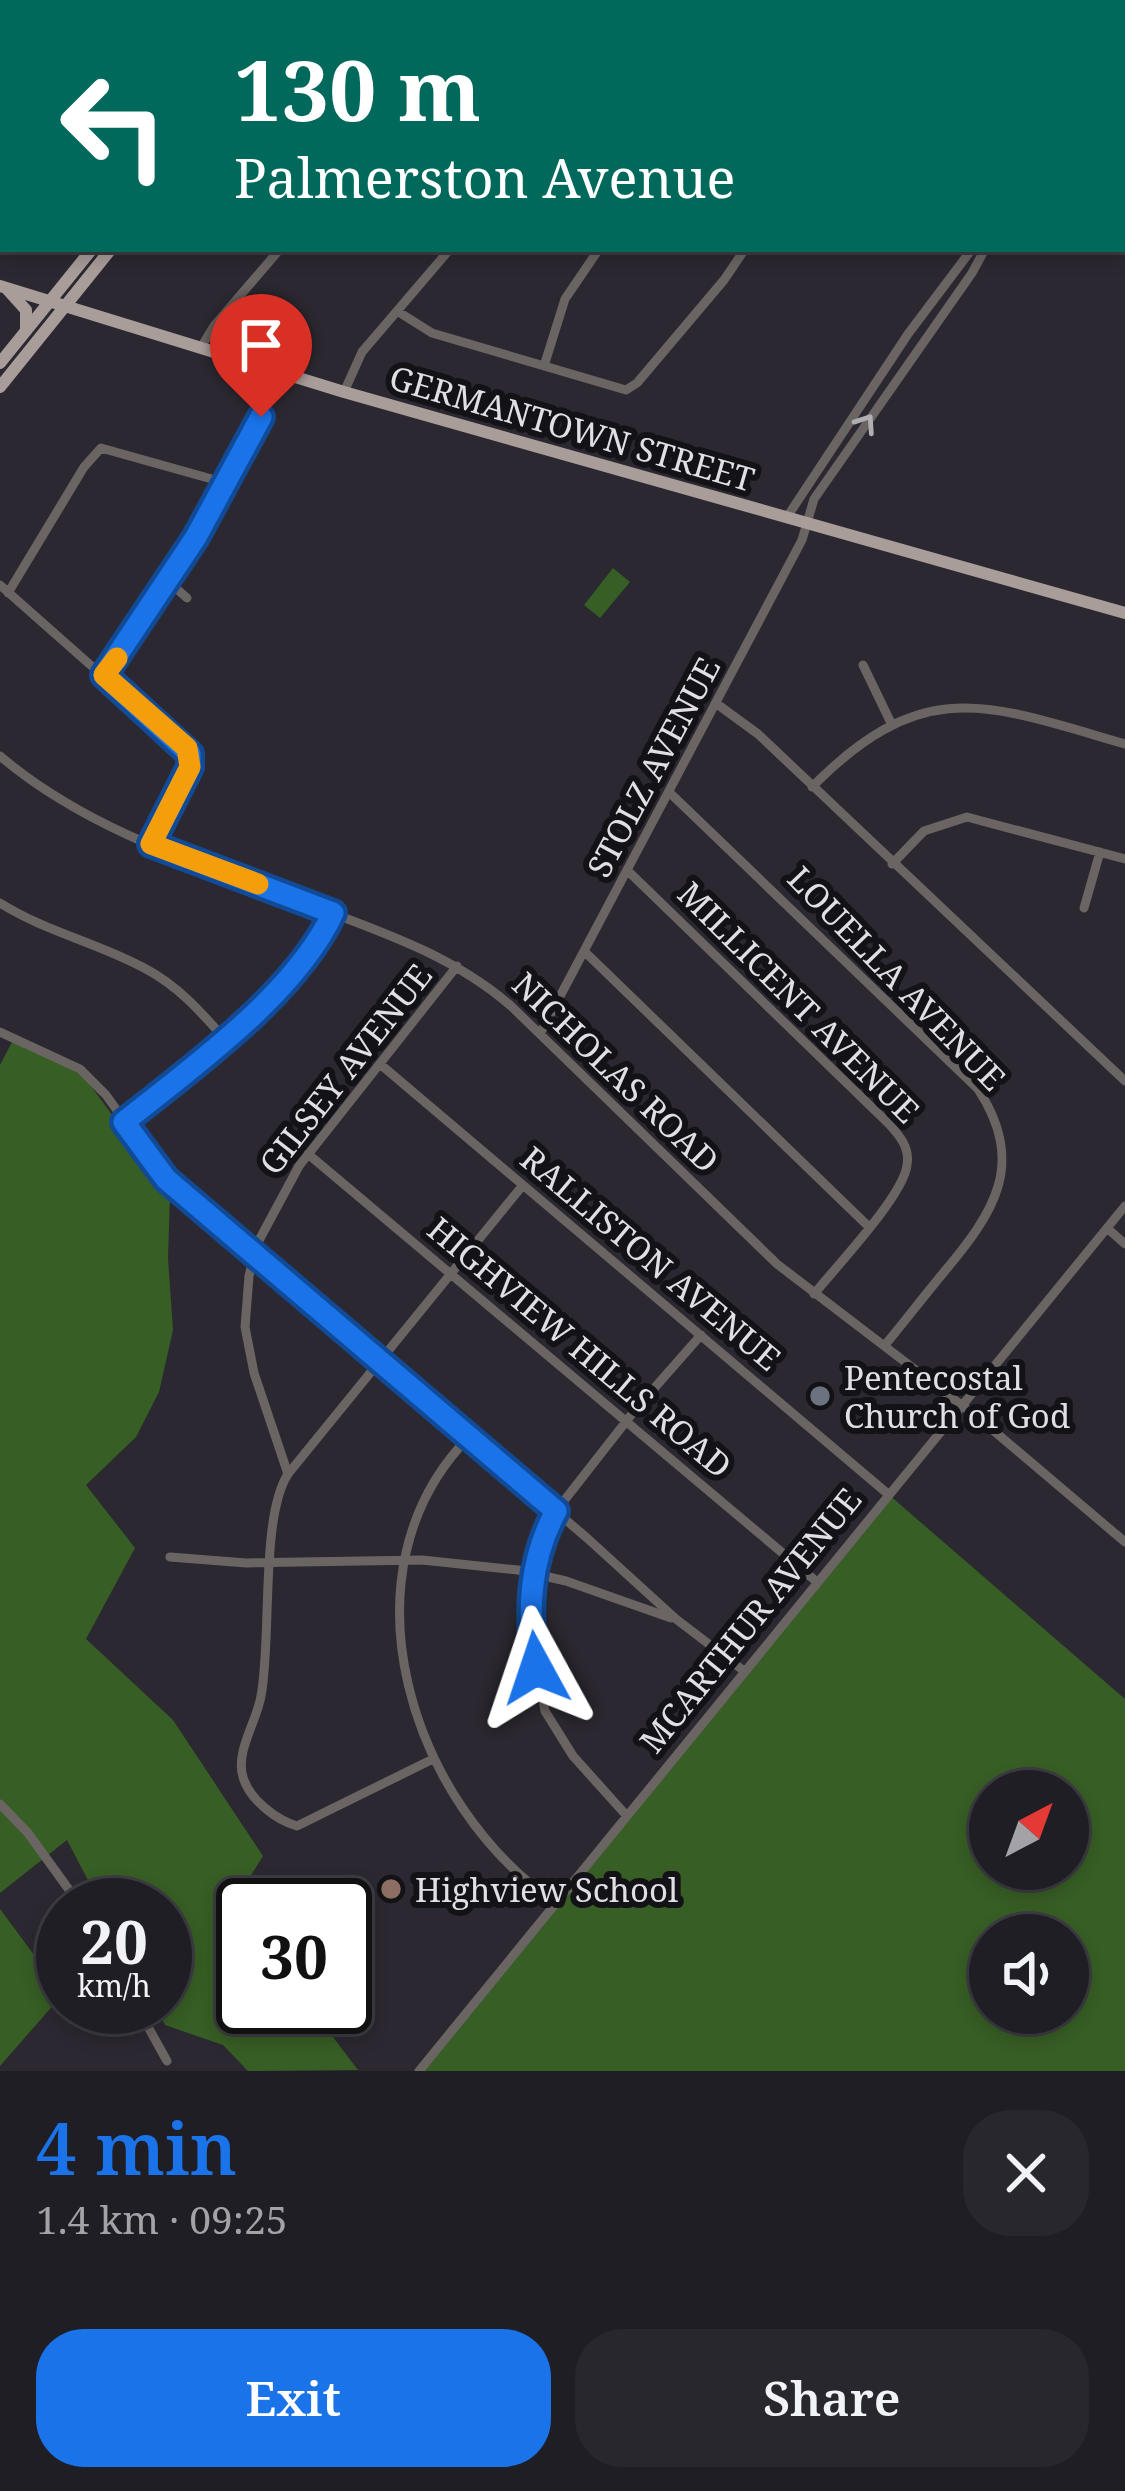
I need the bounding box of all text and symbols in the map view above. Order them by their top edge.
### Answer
text: 130 m [234,31,481,146]
icon: left [36,48,192,204]
text: Palmerston Avenue [234,140,736,214]
pin [210,294,312,417]
icon: arrive [228,312,294,378]
street label: GERMANTOWN STREET [384,354,760,502]
one-way arrow [852,415,874,437]
street label: STOLZ AVENUE [576,649,730,885]
street label: LOUELLA AVENUE [778,856,1016,1100]
street label: MILLICENT AVENUE [669,872,929,1132]
street label: GILSEY AVENUE [248,954,442,1184]
street label: NICHOLAS ROAD [503,962,729,1182]
street label: RALLISTON AVENUE [512,1136,790,1380]
street label: HIGHVIEW HILLS ROAD [419,1207,741,1487]
place label: Pentecostal Church of God [844,1355,1070,1438]
marker: Pentecostal Church of God [807,1383,833,1409]
street label: MCARTHUR AVENUE [629,1478,871,1762]
position arrow [473,1605,599,1731]
north arrow [969,1770,1089,1890]
map controls [969,1770,1089,2034]
place label: Highview School [415,1867,678,1912]
marker: Highview School [378,1876,404,1902]
speed limit sign: 30 [216,1878,372,2034]
text: 20 [80,1900,148,1982]
button: sound [969,1914,1089,2034]
text: km/h [77,1965,151,2006]
text: 4 min [36,2098,237,2196]
button: close [963,2110,1089,2236]
text: 1.4 km · 09:25 [36,2192,288,2245]
button: Exit [36,2329,551,2467]
button: Share [575,2329,1089,2467]

